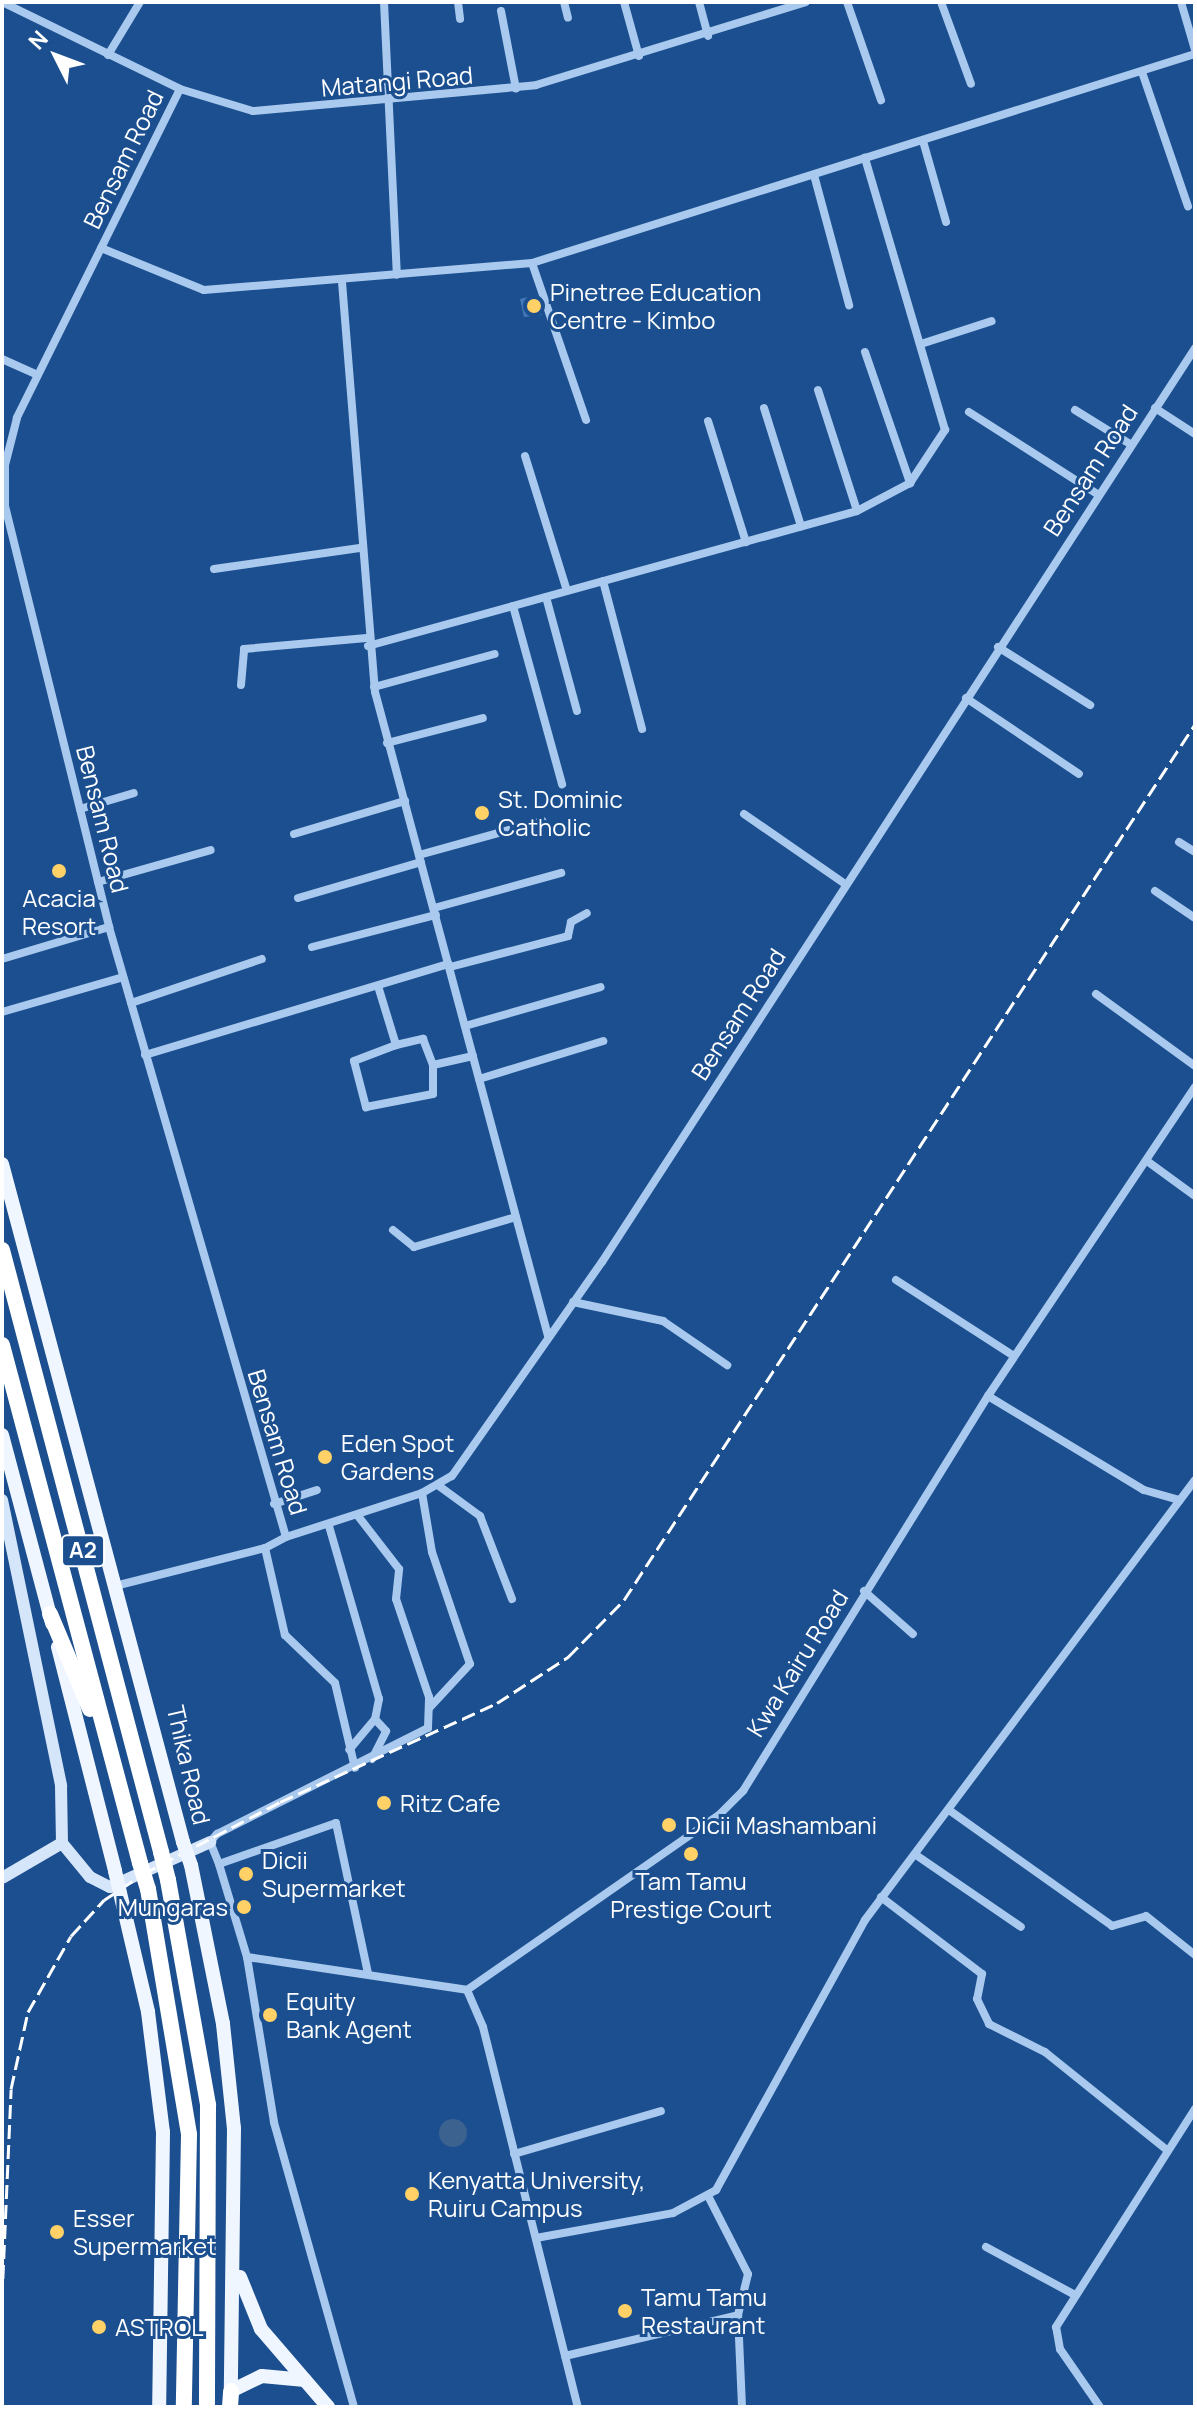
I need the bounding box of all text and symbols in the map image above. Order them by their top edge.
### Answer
north arrow [16,16,96,96]
text: N [22,24,55,56]
street label: Matangi Road [320,60,474,102]
street label: Bensam Road [77,85,169,233]
place label: Pinetree Education Centre - Kimbo [550,278,762,334]
marker: Pinetree Education Centre - Kimbo [525,297,543,315]
street label: Bensam Road [1037,399,1143,541]
street label: Bensam Road [71,742,135,896]
place label: St. Dominic Catholic [498,785,623,841]
marker: St. Dominic Catholic [473,804,491,822]
marker: Acacia Resort [50,862,68,880]
place label: Acacia Resort [22,884,96,940]
street label: Bensam Road [685,943,791,1085]
street label: Bensam Road [242,1366,314,1518]
place label: Eden Spot Gardens [341,1429,454,1485]
marker: Eden Spot Gardens [316,1448,334,1466]
road number: A2 [61,1533,105,1569]
street label: Kwa Kairu Road [740,1584,854,1742]
street label: Thika Road [161,1703,217,1827]
place label: Ritz Cafe [400,1789,500,1817]
marker: Ritz Cafe [375,1794,393,1812]
place label: Dicii Mashambani [685,1811,877,1839]
marker: Dicii Mashambani [660,1816,678,1834]
marker: Tam Tamu Prestige Court [682,1845,700,1863]
place label: Dicii Supermarket [262,1846,406,1902]
marker: Dicii Supermarket [237,1865,255,1883]
place label: Tam Tamu Prestige Court [610,1867,772,1923]
place label: Mungaras [118,1893,228,1921]
marker: Mungaras [235,1898,253,1916]
place label: Equity Bank Agent [286,1987,412,2043]
marker: Equity Bank Agent [261,2006,279,2024]
place label: Kenyatta University, Ruiru Campus [428,2166,645,2222]
marker: Kenyatta University, Ruiru Campus [403,2185,421,2203]
place label: Esser Supermarket [73,2204,217,2260]
marker: Esser Supermarket [48,2223,66,2241]
place label: Tamu Tamu Restaurant [641,2283,767,2339]
marker: Tamu Tamu Restaurant [616,2302,634,2320]
place label: ASTROL [115,2313,204,2341]
marker: ASTROL [90,2318,108,2336]

